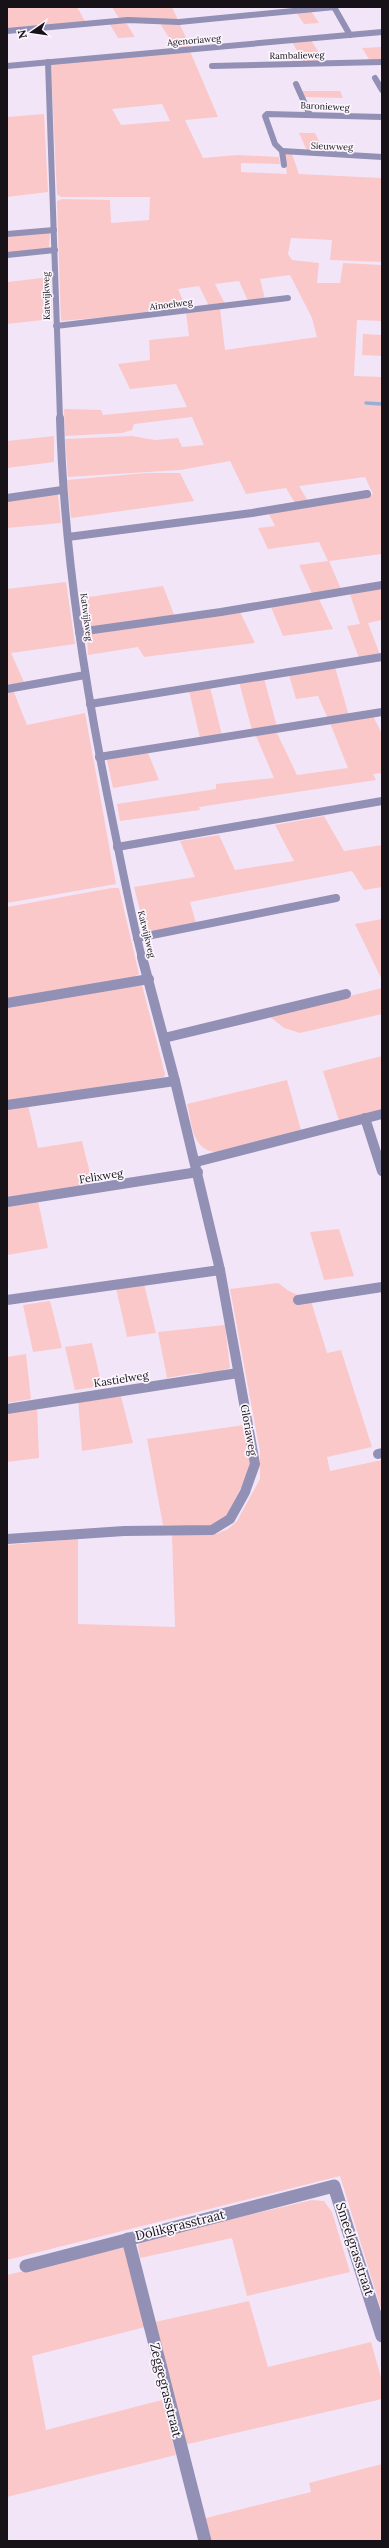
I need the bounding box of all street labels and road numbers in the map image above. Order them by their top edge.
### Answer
street label: Agenoriaweg [166,32,222,48]
street label: Rambalieweg [269,49,326,61]
street label: Baronieweg [300,99,351,113]
street label: Sieuwweg [311,140,354,152]
street label: Katwijkweg [40,271,52,320]
street label: Ainoelweg [148,296,194,312]
street label: Katwijkweg [79,592,96,643]
street label: Katwijkweg [136,909,158,960]
street label: Felixweg [78,1165,125,1186]
street label: Kastielweg [93,1368,150,1390]
street label: Gloriaweg [238,1403,261,1458]
street label: Smeelgrasstraat [332,2200,378,2298]
street label: Dolikgrasstraat [133,2206,227,2244]
street label: Zeggegrasstraat [146,2341,186,2439]

